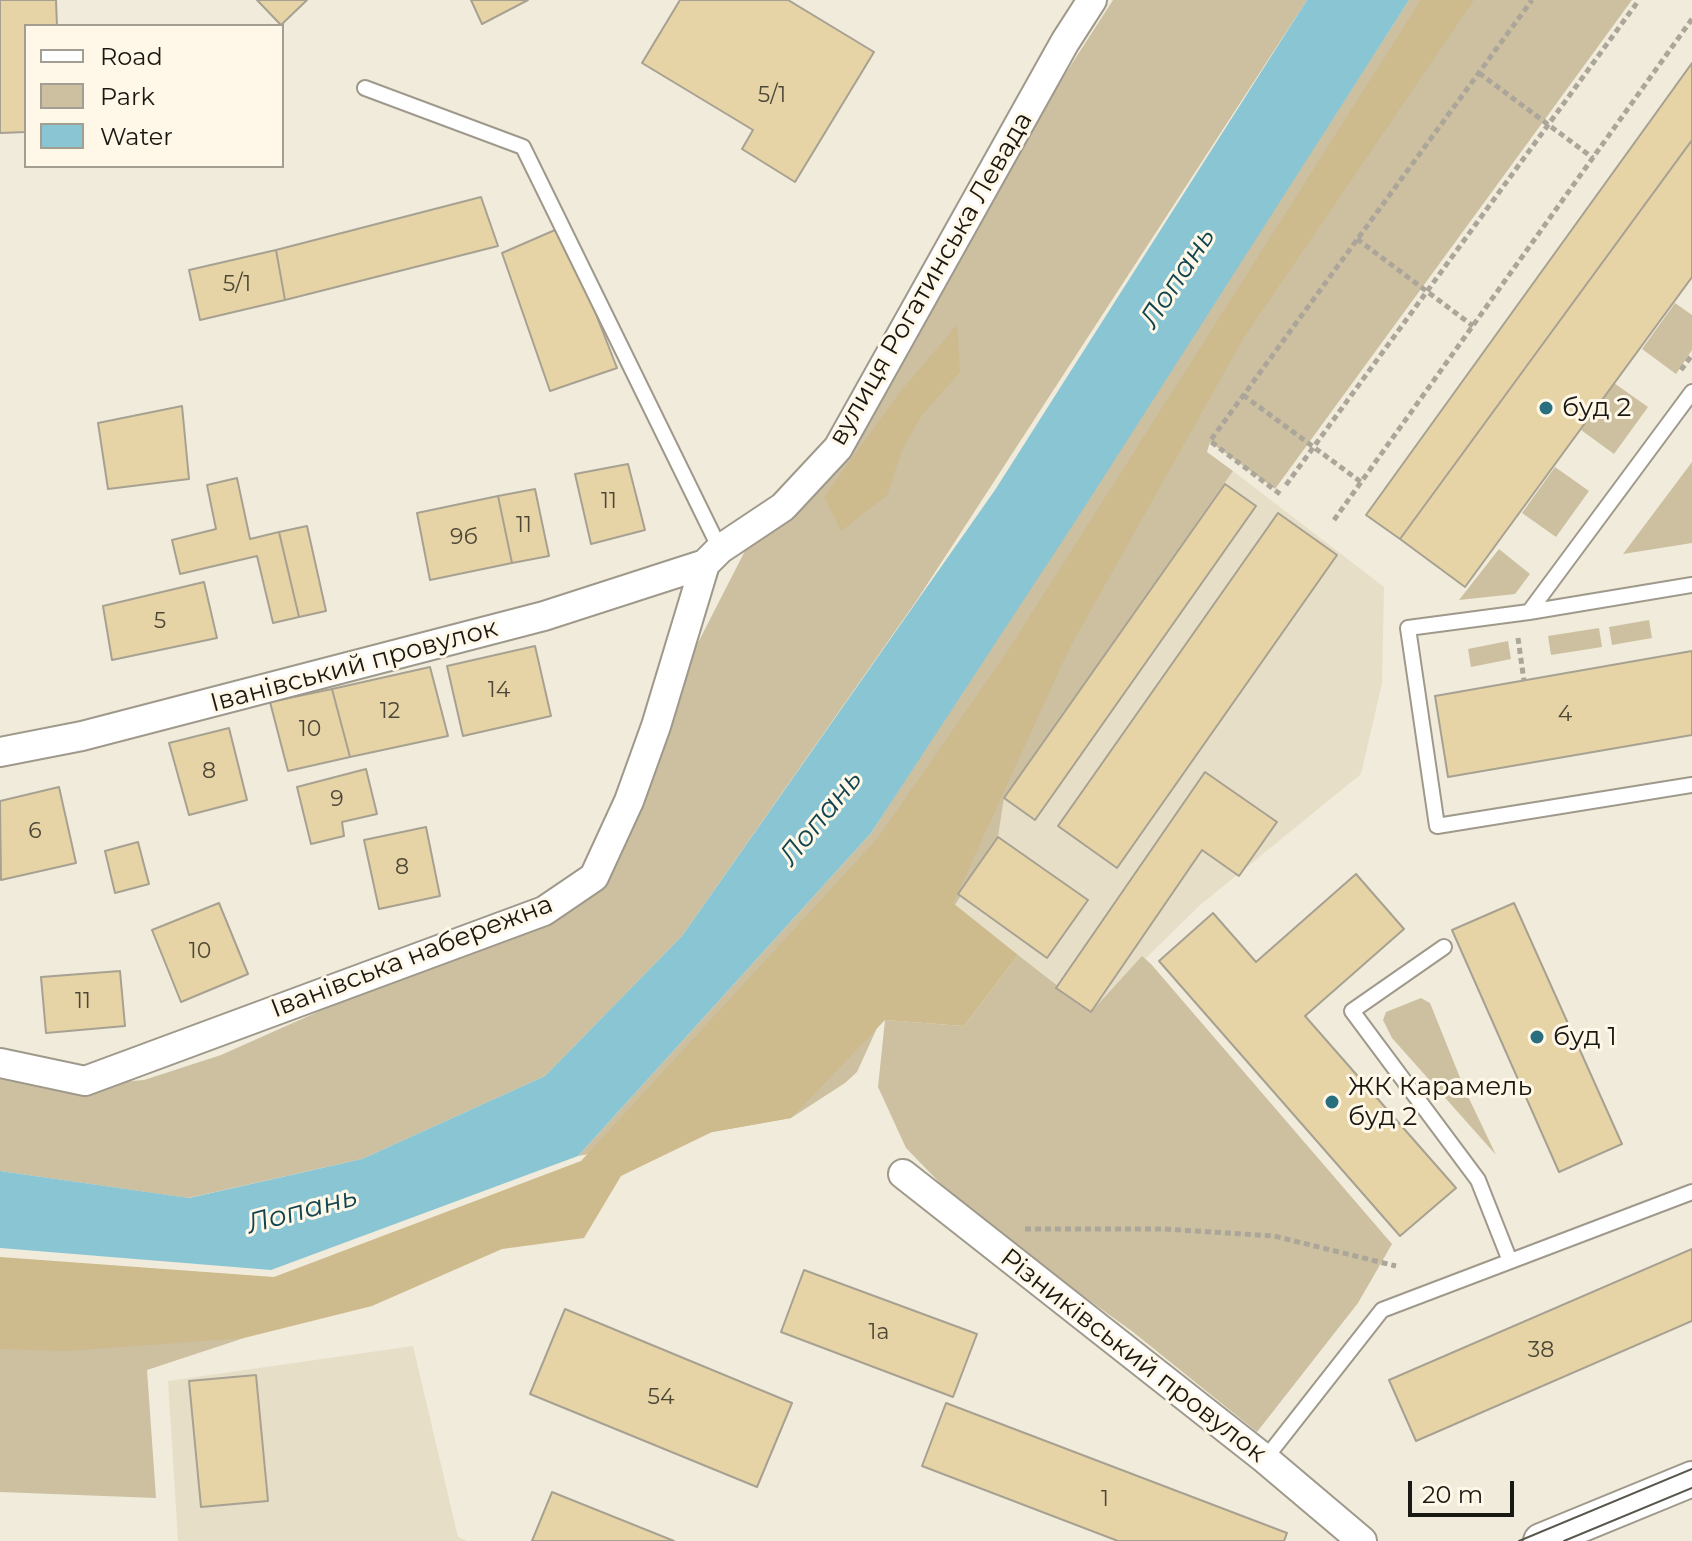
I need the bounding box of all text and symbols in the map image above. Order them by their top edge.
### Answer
legend [24,24,284,168]
text: Road [100,42,163,71]
text: Park [100,82,155,111]
house number: 5/1 [758,83,786,109]
street label: вулиця Рогатинська Левада [823,107,1039,451]
text: Water [100,122,173,151]
water label: Лопань [1133,222,1223,334]
house number: 5/1 [223,272,251,298]
place label: буд 2 [1562,392,1631,424]
marker: буд 2 [1537,399,1555,417]
house number: 11 [601,489,617,515]
house number: 11 [516,513,532,539]
house number: 9б [450,525,478,551]
house number: 5 [154,609,166,635]
street label: Іванівський провулок [207,613,501,719]
house number: 14 [488,678,510,704]
house number: 12 [380,699,400,725]
house number: 4 [1558,702,1572,728]
house number: 10 [299,717,321,743]
house number: 8 [202,759,216,785]
water label: Лопань [772,764,870,872]
house number: 9 [330,787,344,813]
house number: 6 [28,819,42,845]
house number: 8 [395,855,409,881]
street label: Іванівська набережна [267,889,557,1025]
house number: 10 [189,939,211,965]
house number: 11 [75,989,91,1015]
place label: буд 1 [1553,1021,1617,1053]
marker: буд 1 [1528,1028,1546,1046]
place label: ЖК Карамель буд 2 [1348,1071,1532,1132]
marker: ЖК Карамель буд 2 [1323,1093,1341,1111]
water label: Лопань [243,1180,361,1242]
street label: Різниківський провулок [994,1242,1272,1470]
house number: 1а [869,1320,889,1346]
house number: 38 [1528,1338,1554,1364]
house number: 54 [648,1385,674,1411]
scale bar [1412,1465,1518,1515]
text: 20 m [1422,1480,1483,1509]
house number: 1 [1101,1487,1109,1513]

